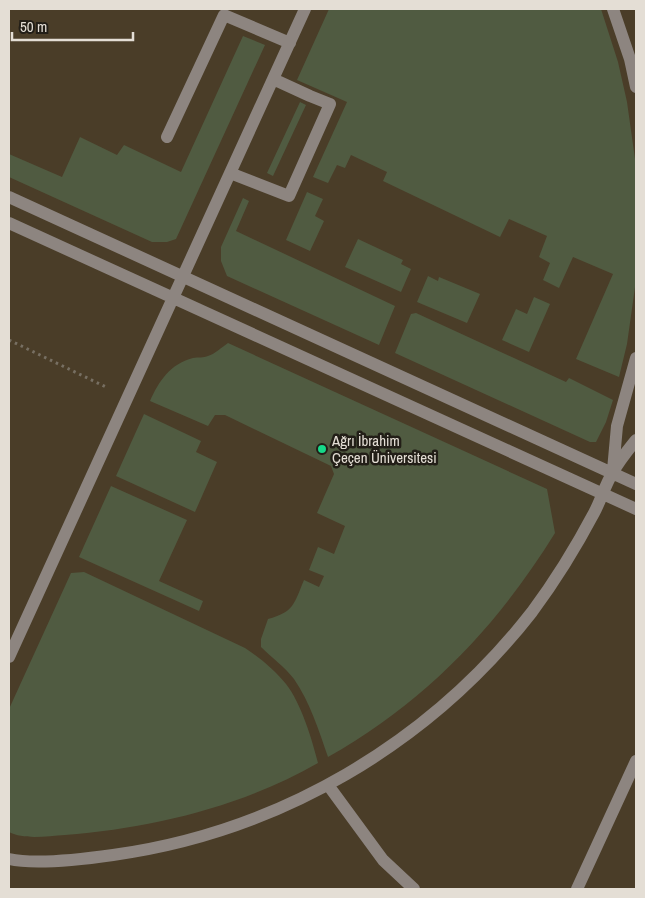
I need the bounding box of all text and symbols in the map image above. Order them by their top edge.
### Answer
scale bar [12,10,134,42]
text: 50 m [20,16,47,37]
place label: Ağrı İbrahim Çeçen Üniversitesi [331,430,437,468]
marker: Ağrı İbrahim Çeçen Üniversitesi [316,443,328,455]

